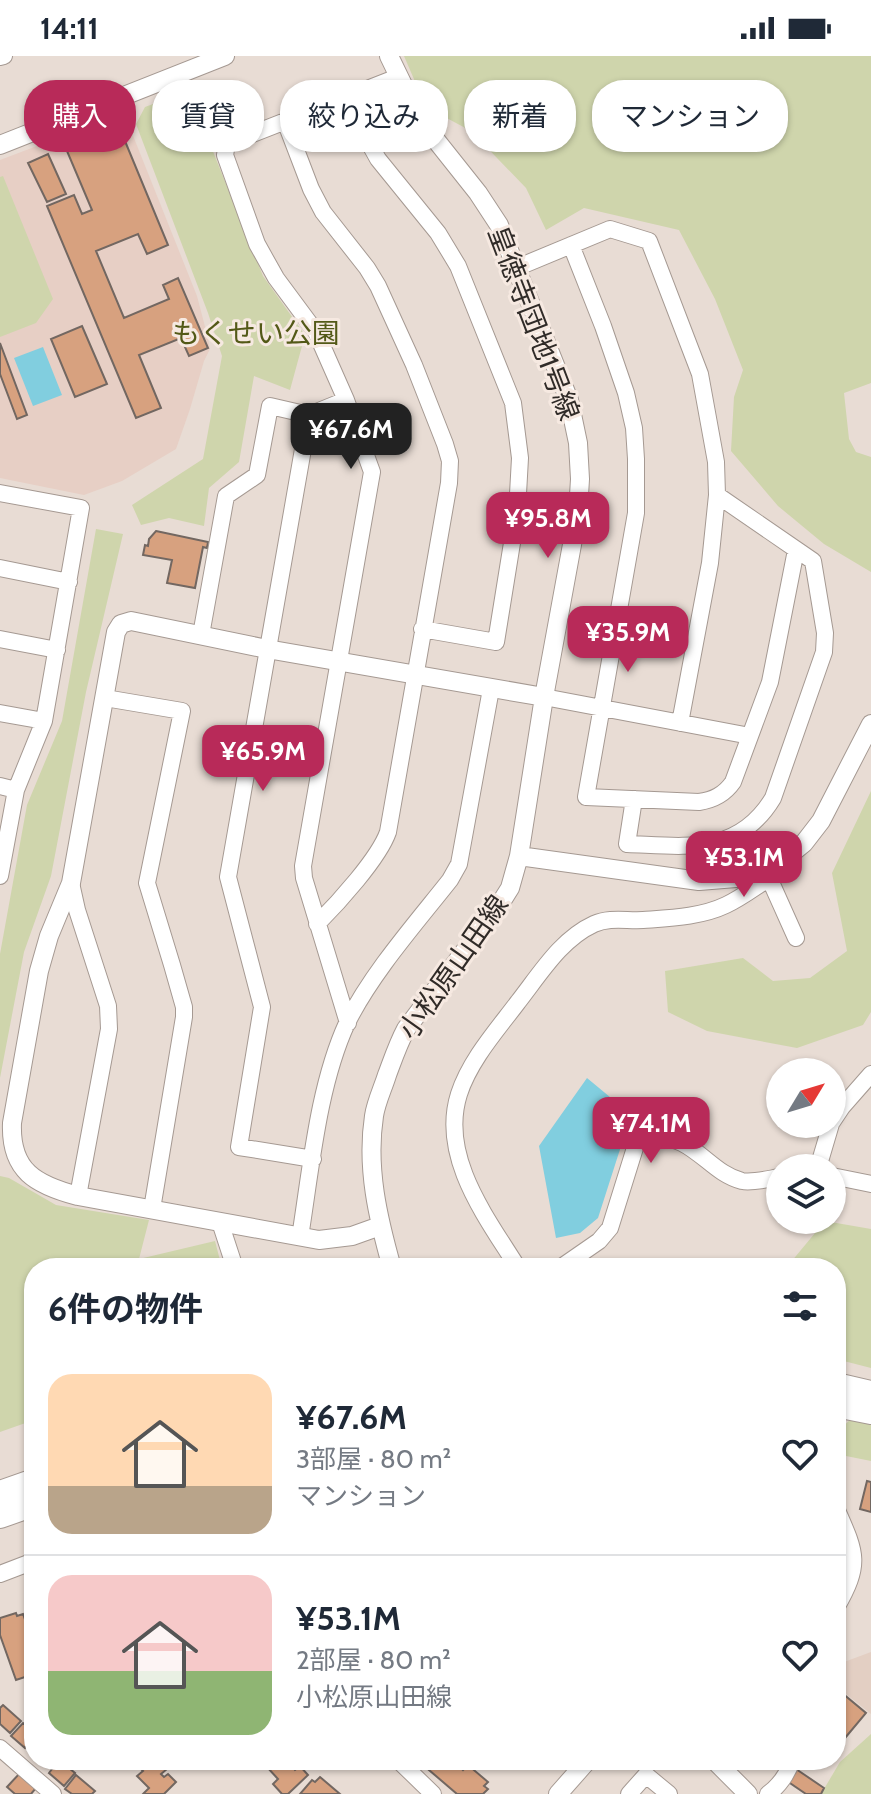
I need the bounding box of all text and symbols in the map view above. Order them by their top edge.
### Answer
text: 14:11 [40,10,99,47]
chip: 購入 [24,80,136,152]
chip: 賃貸 [152,80,264,152]
chip: 絞り込み [280,80,448,152]
chip: 新着 [464,80,576,152]
chip: マンション [592,80,788,152]
street label: 皇徳寺団地1号線 [481,221,587,425]
park label: もくせい公園 [172,316,340,350]
pin: ¥67.6M [286,403,416,471]
text: ¥67.6M [309,413,393,445]
pin: ¥95.8M [483,492,613,560]
text: ¥95.8M [504,502,592,534]
pin: ¥35.9M [563,606,693,674]
text: ¥35.9M [585,616,671,648]
pin: ¥65.9M [198,725,328,793]
text: ¥65.9M [220,735,306,767]
pin: ¥53.1M [679,831,809,899]
text: ¥53.1M [704,841,784,873]
street label: 小松原山田線 [391,888,515,1046]
north arrow [766,1058,846,1138]
map controls [766,1058,846,1234]
pin: ¥74.1M [586,1097,716,1165]
text: ¥74.1M [611,1107,691,1139]
button: layers [766,1154,846,1234]
icon: filters [778,1284,822,1328]
text: 6件の物件 [48,1288,203,1330]
text: ¥67.6M [296,1396,407,1438]
icon: home [112,1406,208,1502]
icon: heart [778,1432,822,1476]
text: 3部屋 · 80 m² [296,1443,451,1475]
text: マンション [296,1480,426,1512]
text: ¥53.1M [296,1597,401,1639]
icon: home [112,1607,208,1703]
icon: heart [778,1633,822,1677]
text: 2部屋 · 80 m² [296,1644,451,1676]
text: 小松原山田線 [296,1681,452,1713]

